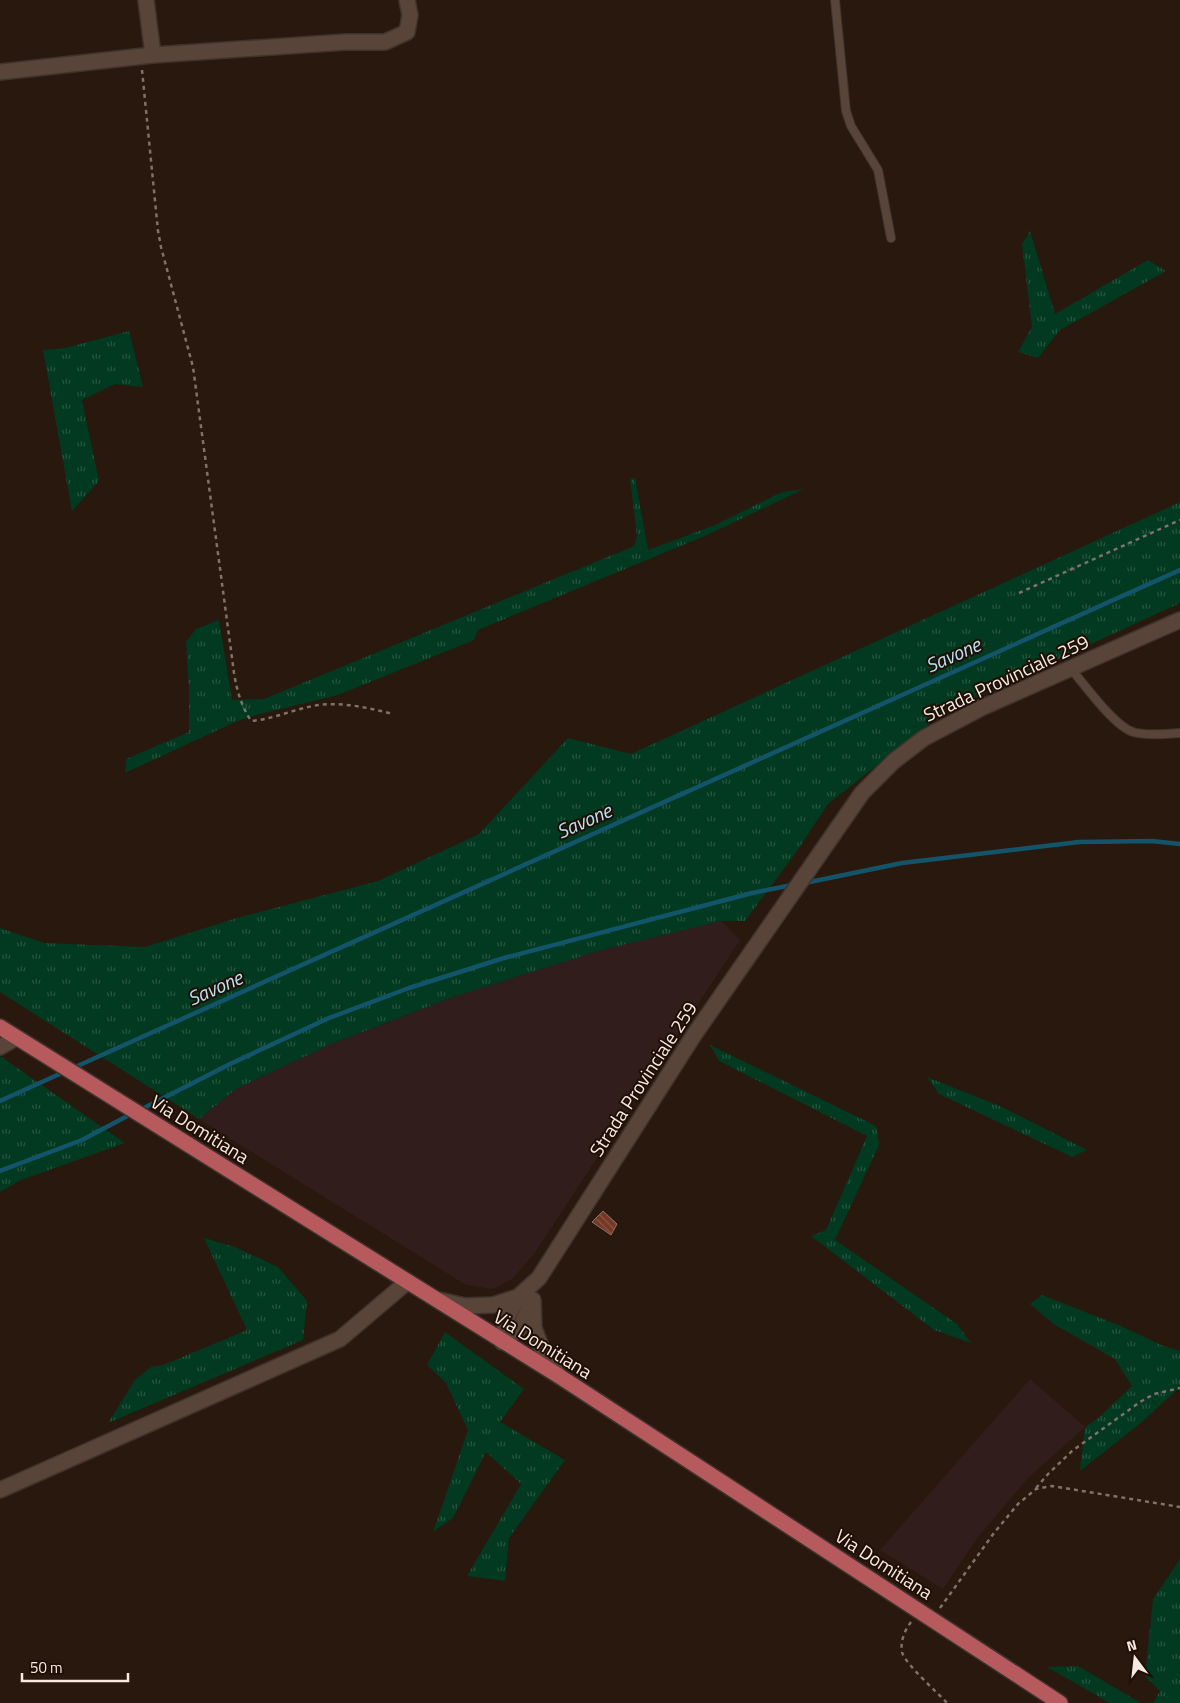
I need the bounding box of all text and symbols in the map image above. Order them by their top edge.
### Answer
street label: Strada Provinciale 259 [918,626,1093,729]
water label: Savone [920,628,987,680]
water label: Savone [551,794,618,846]
water label: Savone [182,961,249,1013]
street label: Strada Provinciale 259 [581,995,704,1162]
street label: Via Domitiana [145,1087,256,1171]
street label: Via Domitiana [488,1302,599,1386]
street label: Via Domitiana [830,1521,939,1606]
north arrow [1110,1633,1160,1683]
text: N [1124,1634,1139,1656]
scale bar [22,1650,129,1682]
text: 50 m [30,1656,63,1679]

